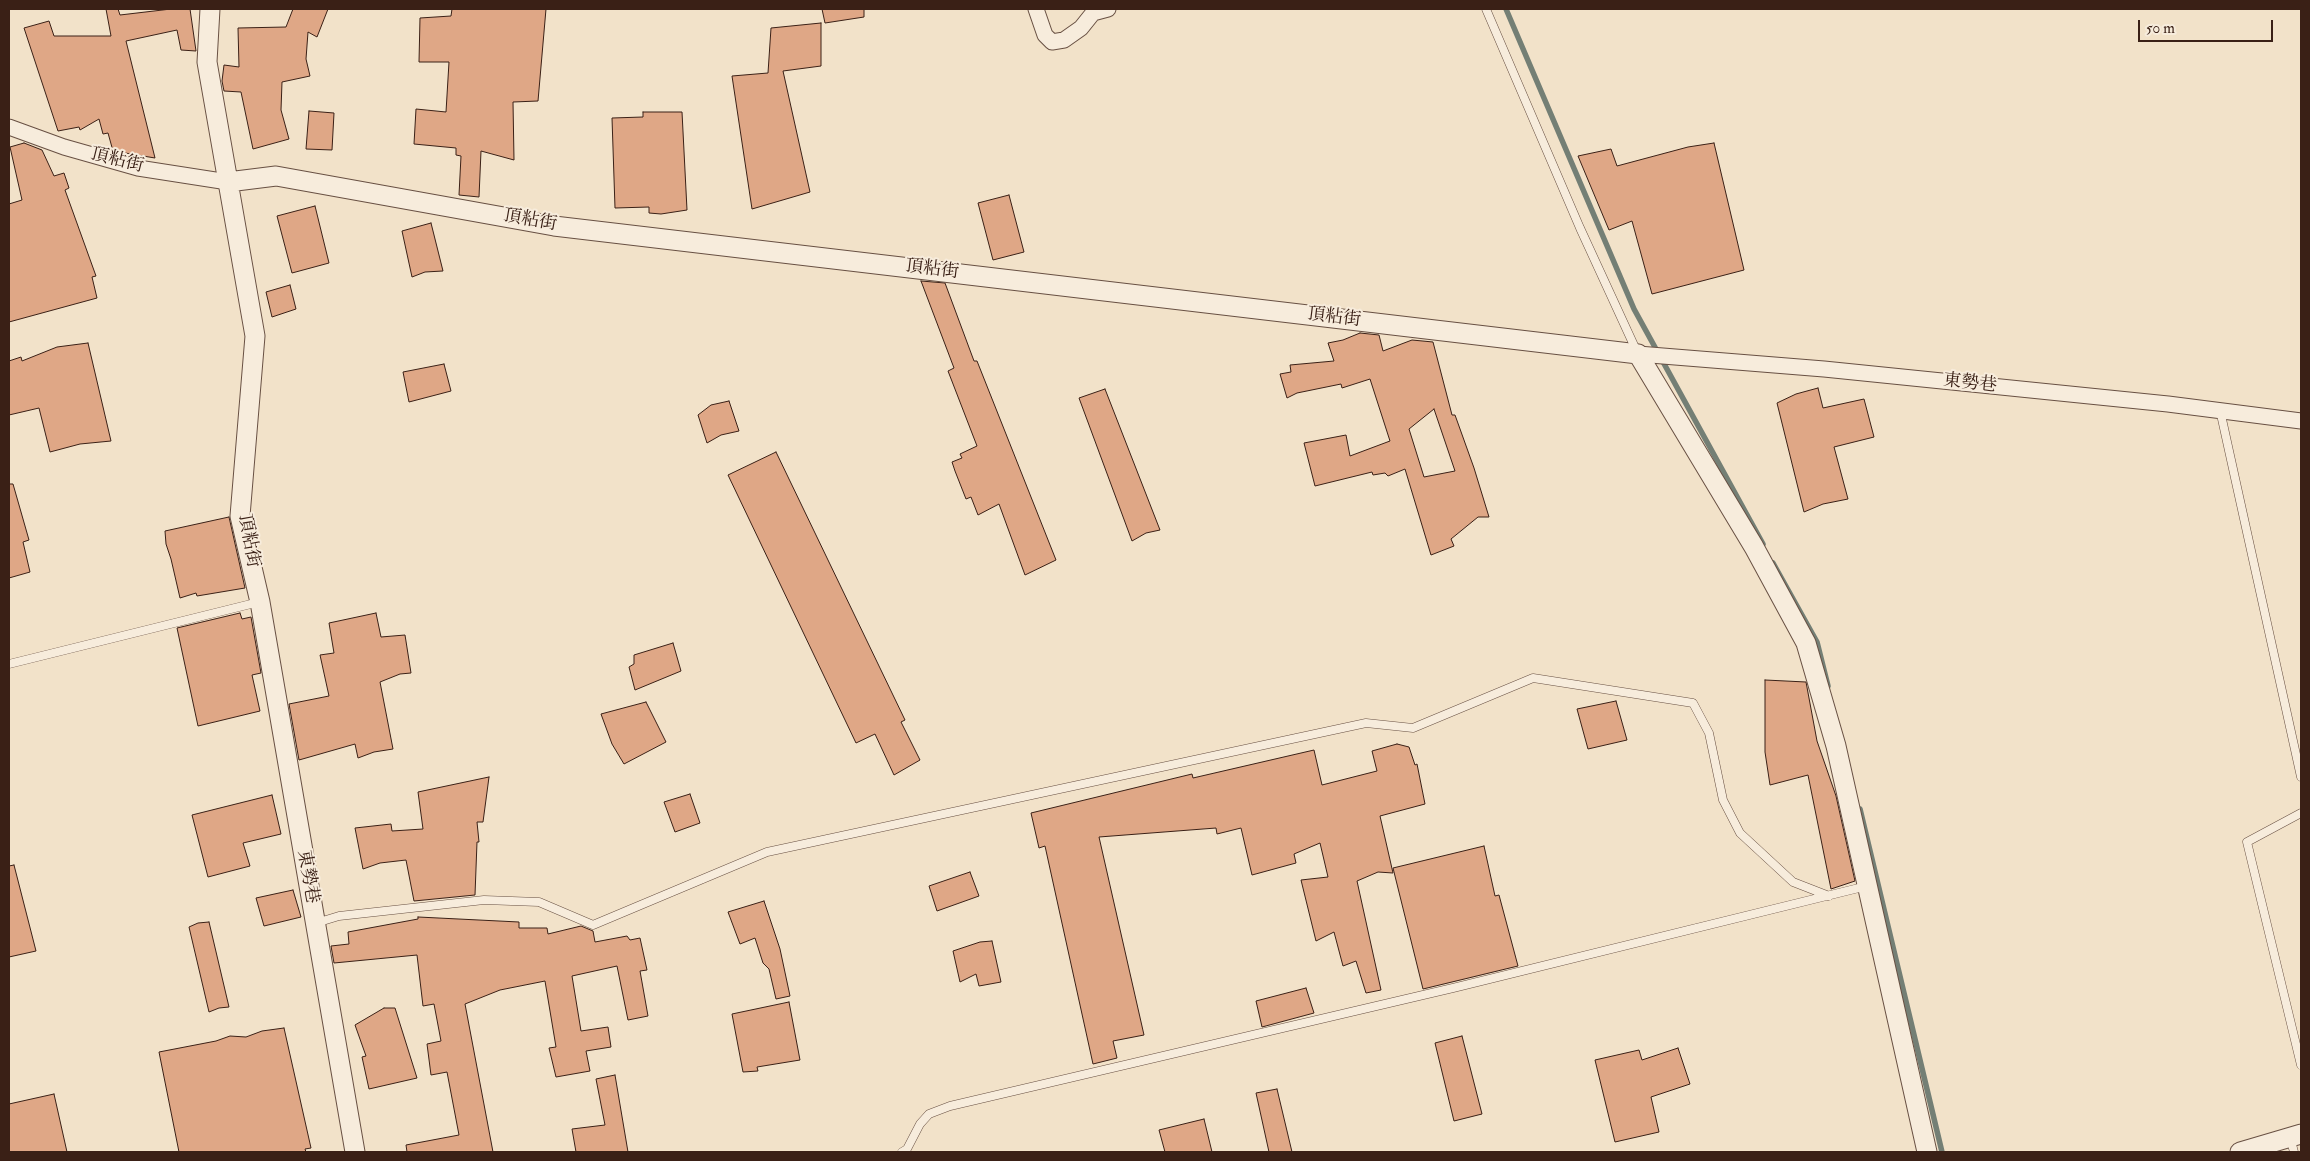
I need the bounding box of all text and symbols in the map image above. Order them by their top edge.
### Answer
scale bar [2140,10,2275,42]
text: 50 m [2146,19,2175,38]
street label: 頂粘街 [88,144,146,178]
street label: 頂粘街 [502,206,558,236]
street label: 頂粘街 [904,256,960,284]
street label: 頂粘街 [1306,304,1362,332]
street label: 東勢巷 [1942,370,1998,398]
street label: 頂粘街 [233,513,263,569]
street label: 東勢巷 [292,849,322,905]

